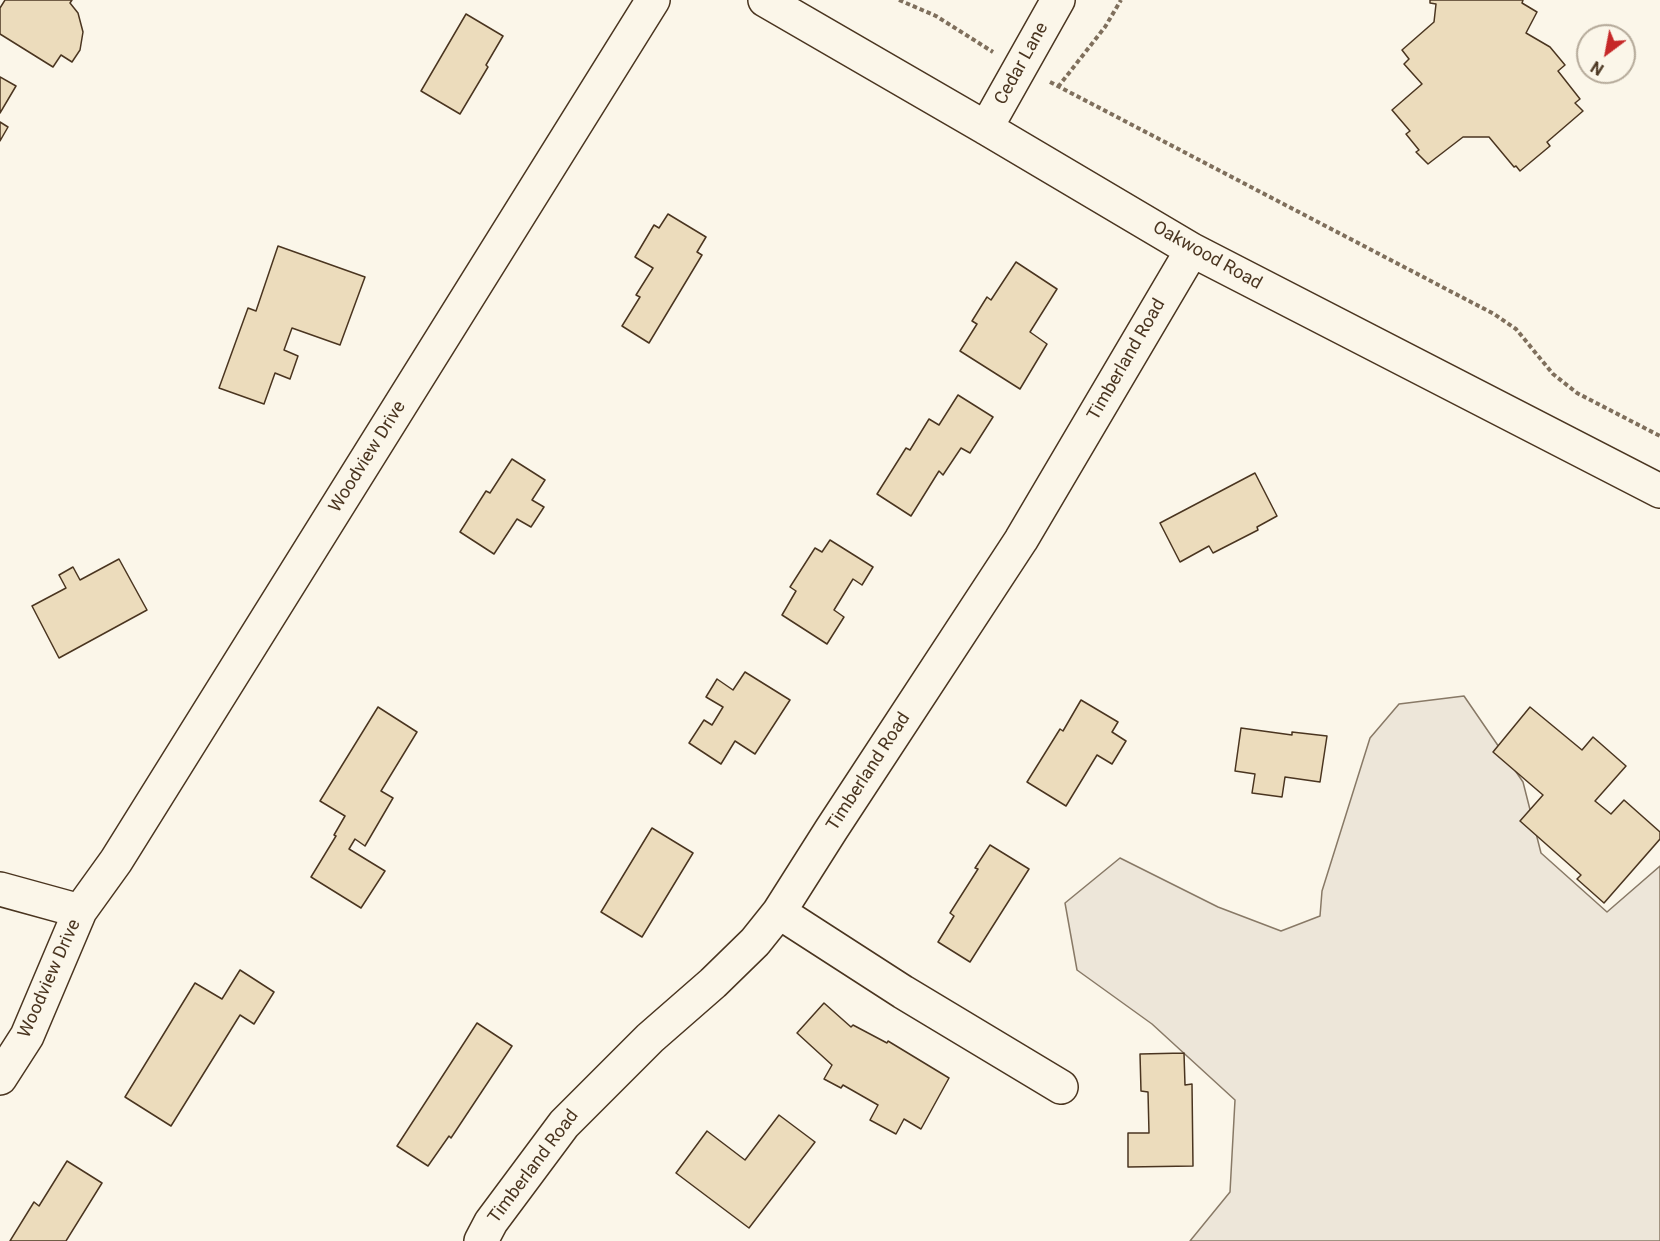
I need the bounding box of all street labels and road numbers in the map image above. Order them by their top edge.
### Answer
street label: Cedar Lane [991,19,1053,109]
street label: Oakwood Road [1149,217,1265,295]
street label: Timberland Road [1083,295,1171,425]
street label: Woodview Drive [325,397,411,517]
street label: Timberland Road [823,709,915,835]
street label: Woodview Drive [14,916,86,1042]
street label: Timberland Road [484,1106,584,1228]

